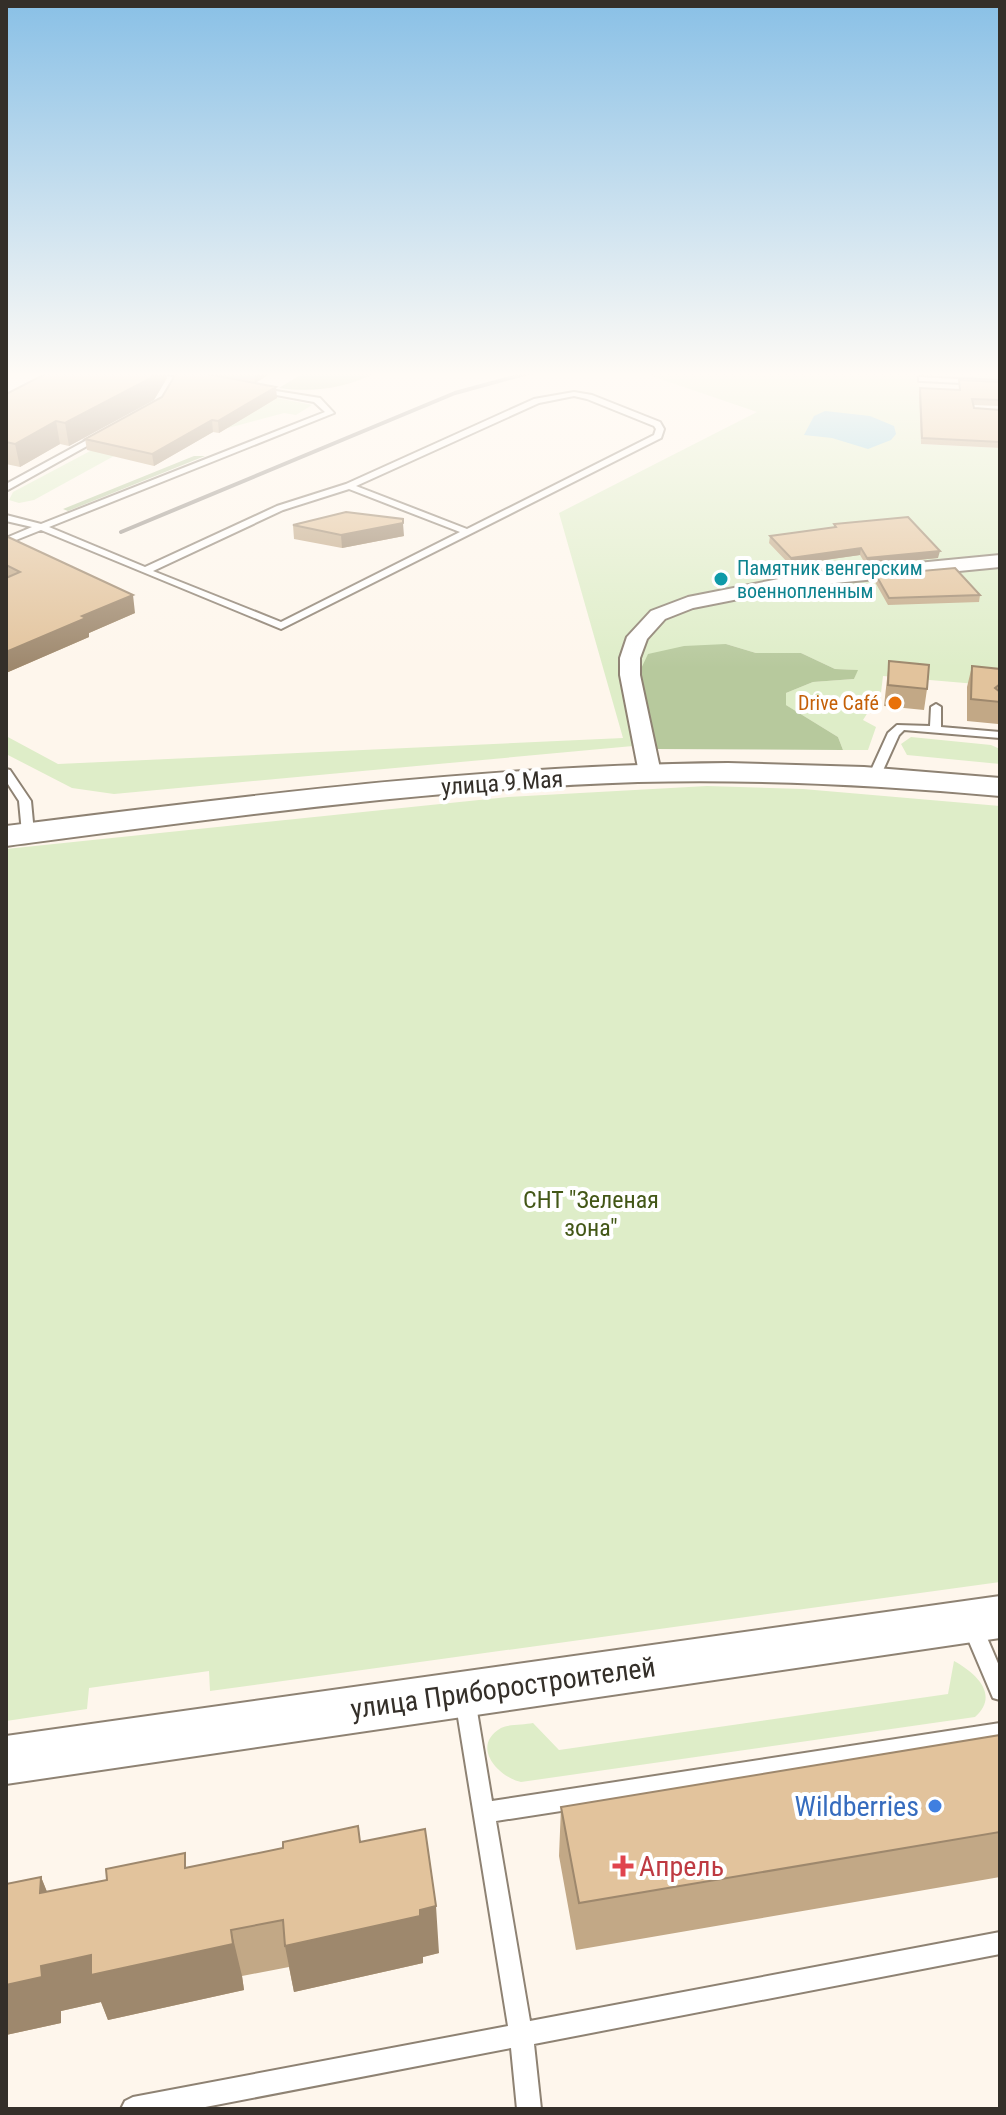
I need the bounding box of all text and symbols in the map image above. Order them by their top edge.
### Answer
place label: Памятник венгерским военнопленным [737,556,923,603]
marker: Памятник венгерским военнопленным [712,570,730,588]
place label: Drive Café [798,691,879,715]
marker: Drive Café [886,694,904,712]
street label: улица 9 Мая [440,765,564,801]
park label: СНТ "Зеленая зона" [523,1186,659,1242]
street label: улица Приборостроителей [348,1650,658,1726]
place label: Wildberries [795,1790,919,1823]
marker: Wildberries [926,1797,944,1815]
place label: Апрель [639,1850,724,1883]
marker: Апрель [614,1857,632,1875]

